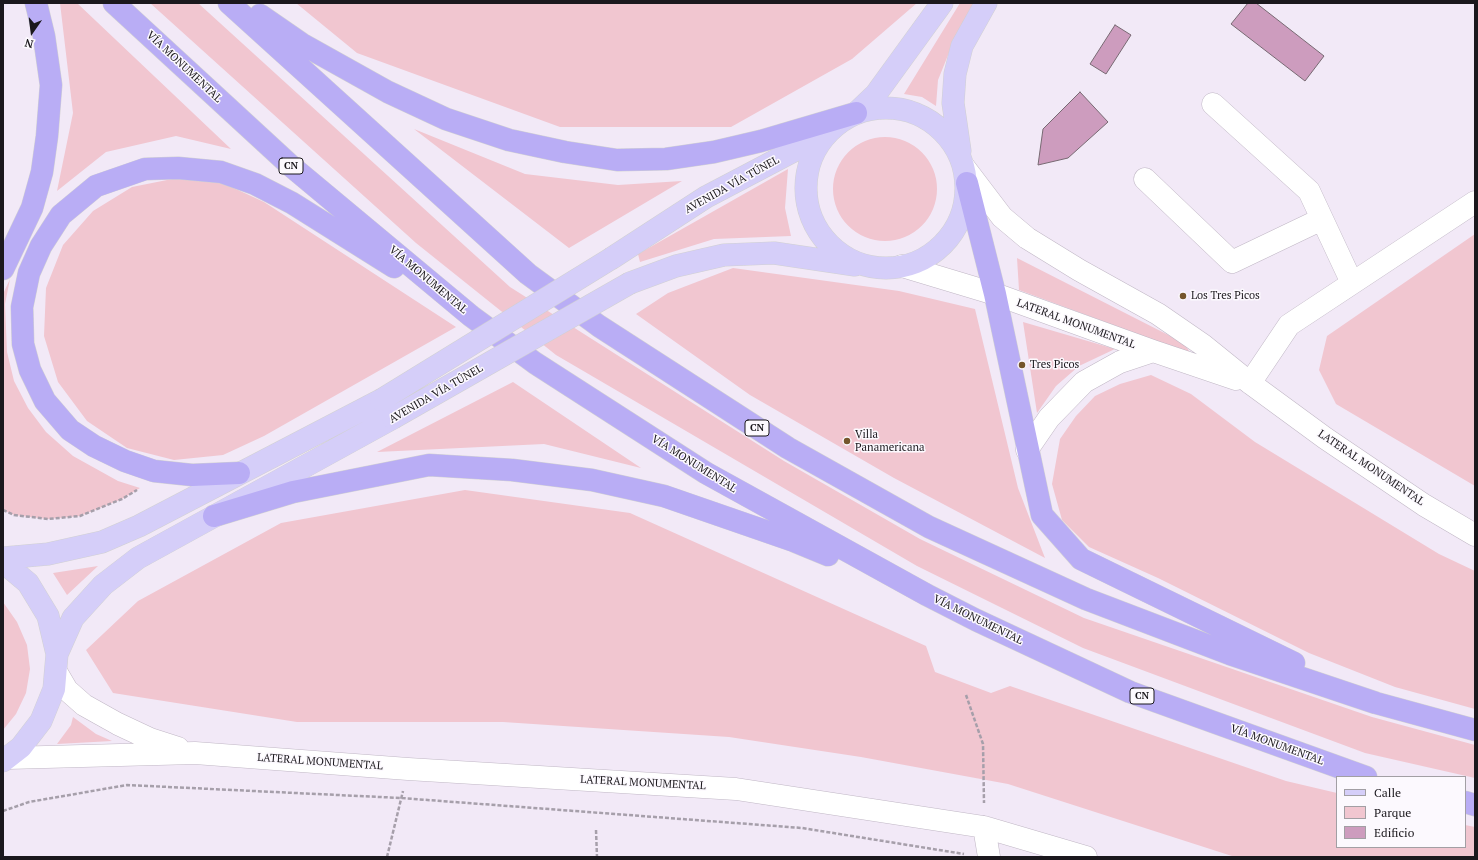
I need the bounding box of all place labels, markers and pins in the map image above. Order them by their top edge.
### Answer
place label: Los Tres Picos [1191,289,1260,303]
marker: Los Tres Picos [1178,291,1188,301]
place label: Tres Picos [1030,358,1079,372]
marker: Tres Picos [1017,360,1027,370]
place label: Villa Panamericana [855,428,925,454]
marker: Villa Panamericana [842,436,852,446]

